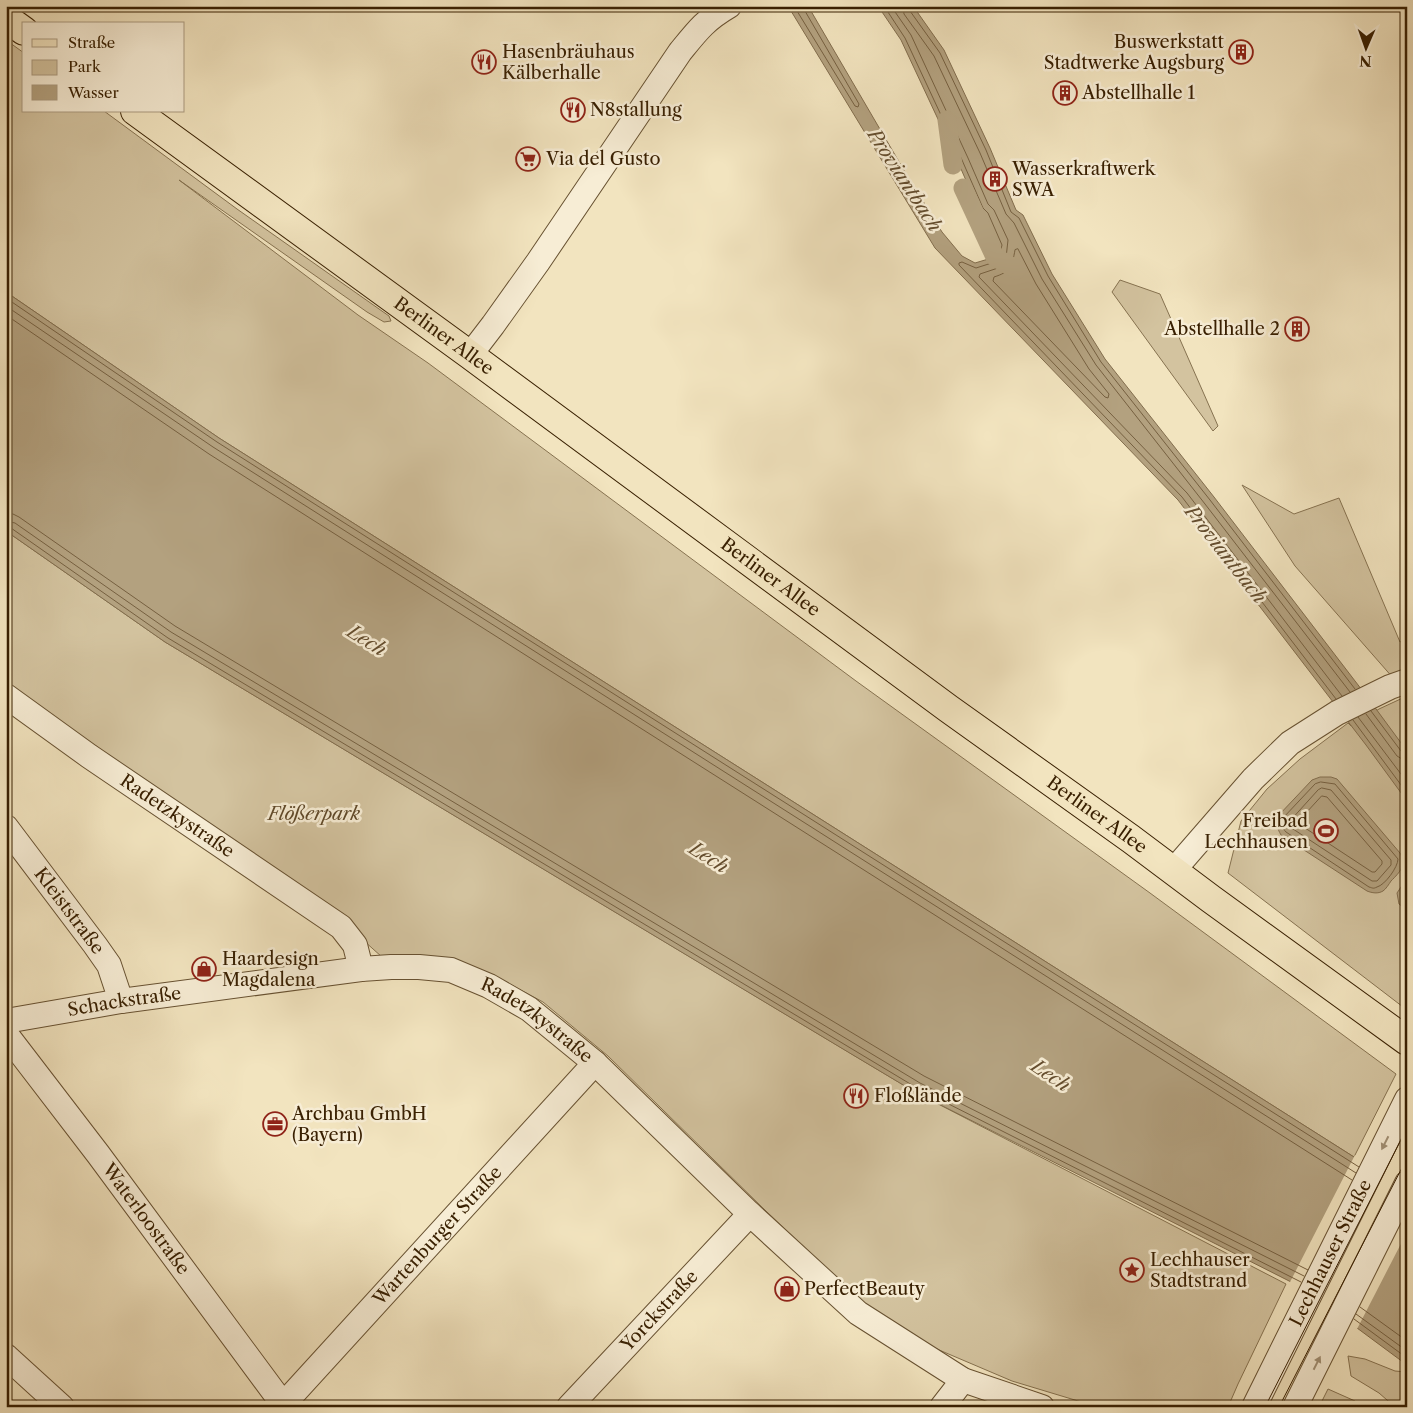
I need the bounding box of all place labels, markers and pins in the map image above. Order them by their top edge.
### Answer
place label: Buswerkstatt Stadtwerke Augsburg [1044,31,1225,74]
building icon: Buswerkstatt Stadtwerke Augsburg [1228,39,1254,65]
place label: Hasenbräuhaus Kälberhalle [502,41,635,84]
restaurant icon: Hasenbräuhaus Kälberhalle [471,49,497,75]
building icon: Abstellhalle 1 [1052,80,1078,106]
place label: Abstellhalle 1 [1081,82,1195,104]
restaurant icon: N8stallung [560,97,586,123]
place label: N8stallung [590,99,682,121]
supermarket icon: Via del Gusto [515,146,541,172]
place label: Via del Gusto [545,148,660,170]
place label: Wasserkraftwerk SWA [1011,158,1157,201]
building icon: Wasserkraftwerk SWA [982,166,1008,192]
building icon: Abstellhalle 2 [1284,316,1310,342]
place label: Abstellhalle 2 [1163,318,1280,340]
place label: Freibad Lechhausen [1204,810,1308,853]
sports icon: Freibad Lechhausen [1313,818,1339,844]
place label: Haardesign Magdalena [222,948,319,991]
shop icon: Haardesign Magdalena [191,956,217,982]
restaurant icon: Floßlände [843,1083,869,1109]
place label: Floßlände [874,1085,962,1107]
place label: Archbau GmbH (Bayern) [291,1103,427,1146]
office icon: Archbau GmbH (Bayern) [262,1111,288,1137]
place label: Lechhauser Stadtstrand [1150,1249,1250,1292]
place icon: Lechhauser Stadtstrand [1119,1257,1145,1283]
shop icon: PerfectBeauty [774,1276,800,1302]
place label: PerfectBeauty [804,1278,926,1300]

